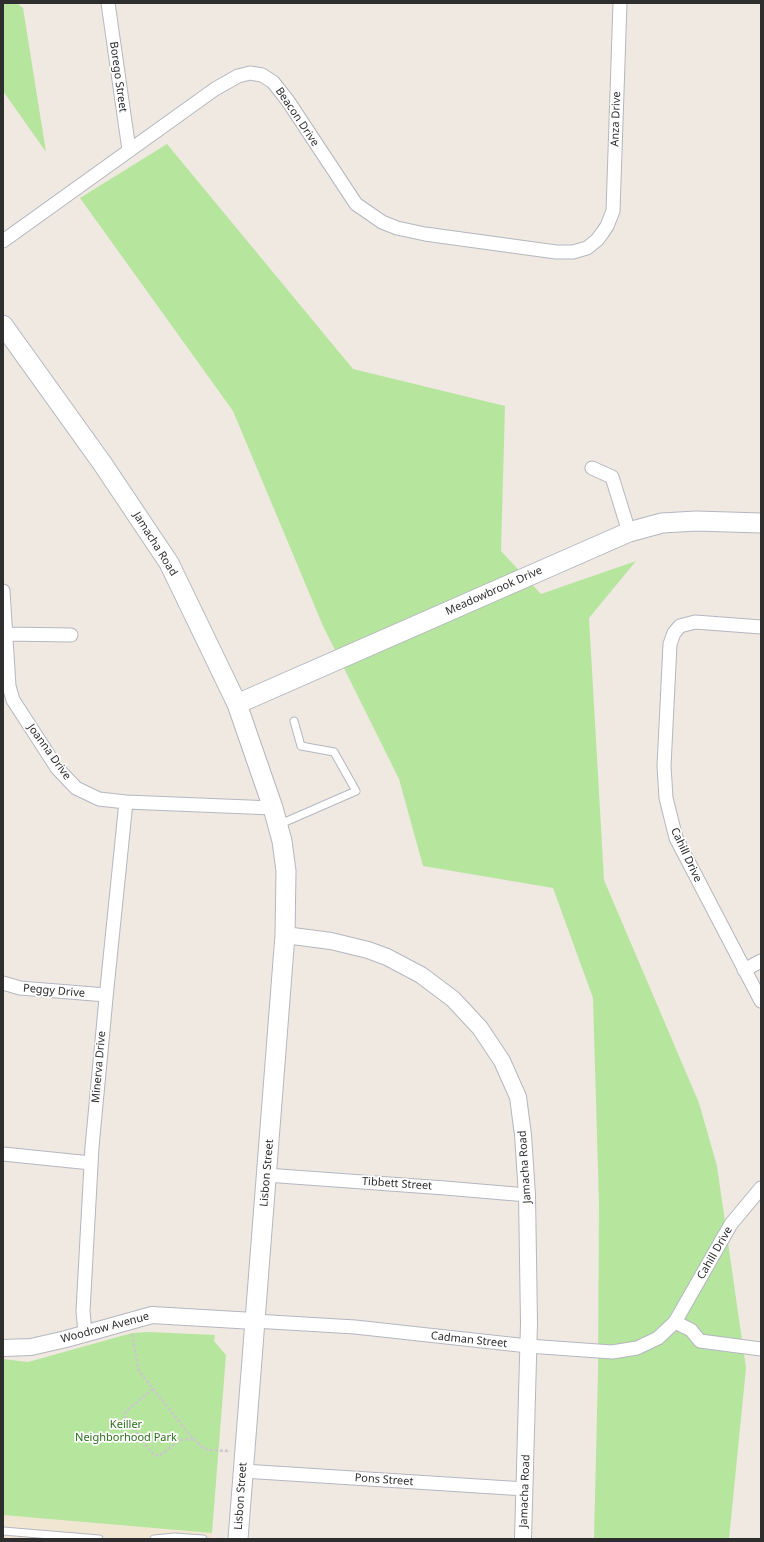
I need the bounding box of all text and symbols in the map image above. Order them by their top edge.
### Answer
street label: Borego Street [107,41,129,113]
street label: Beacon Drive [272,85,322,149]
street label: Anza Drive [608,91,624,147]
street label: Jamacha Road [130,509,180,579]
street label: Meadowbrook Drive [444,564,544,618]
street label: Joanna Drive [24,722,74,782]
street label: Cahill Drive [668,826,704,884]
street label: Peggy Drive [23,982,85,1000]
street label: Minerva Drive [89,1030,109,1104]
street label: Jamacha Road [516,1130,534,1204]
street label: Lisbon Street [257,1139,277,1207]
street label: Tibbett Street [362,1175,432,1193]
street label: Cahill Drive [695,1224,735,1282]
street label: Woodrow Avenue [59,1310,151,1346]
street label: Cadman Street [430,1329,508,1351]
park label: Keiller Neighborhood Park [75,1418,177,1444]
street label: Jamacha Road [517,1454,533,1528]
street label: Lisbon Street [232,1462,250,1530]
street label: Pons Street [354,1471,414,1489]

